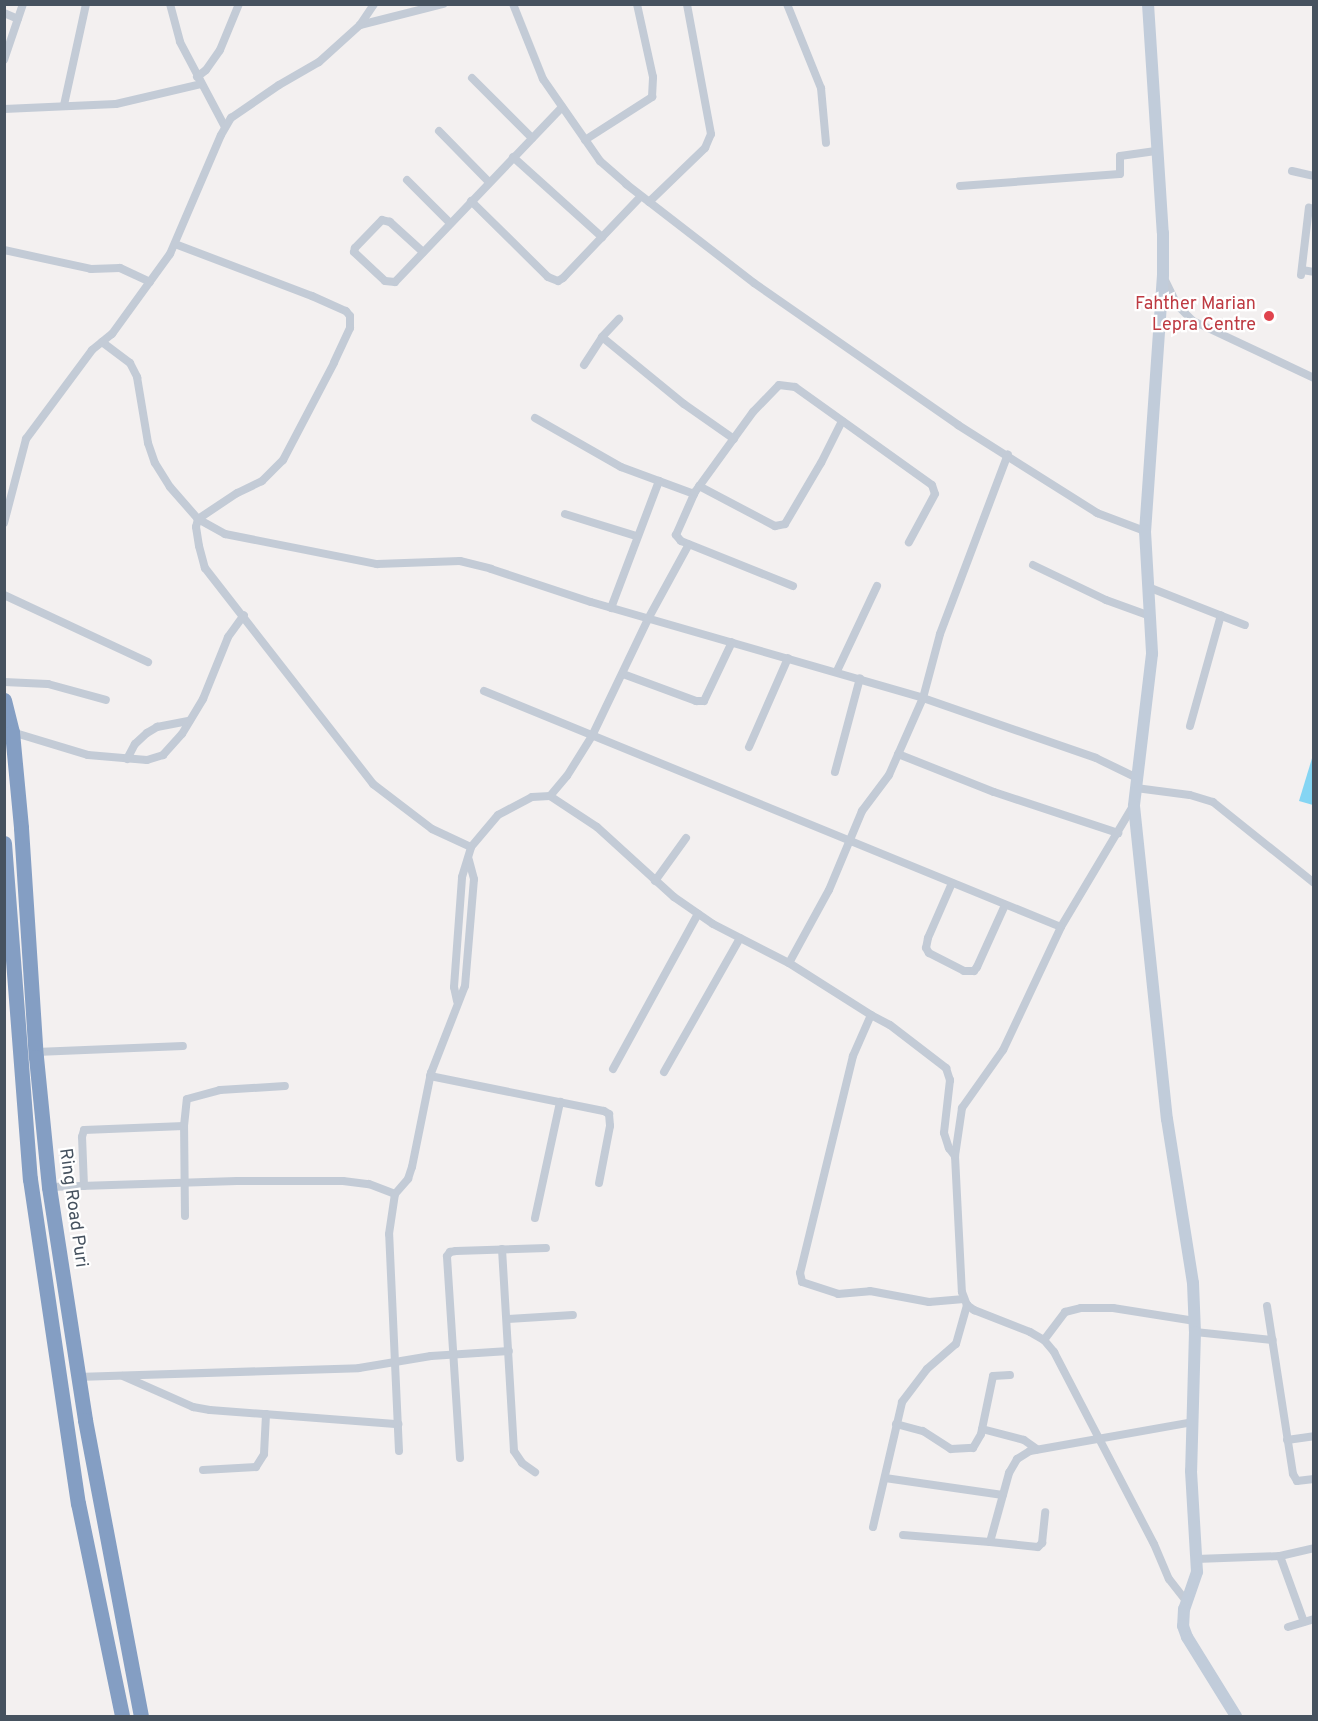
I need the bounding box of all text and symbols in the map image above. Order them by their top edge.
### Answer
place label: Fahther Marian Lepra Centre [1135,295,1256,338]
marker: Fahther Marian Lepra Centre [1260,307,1278,325]
street label: Ring Road Puri [53,1147,91,1269]

